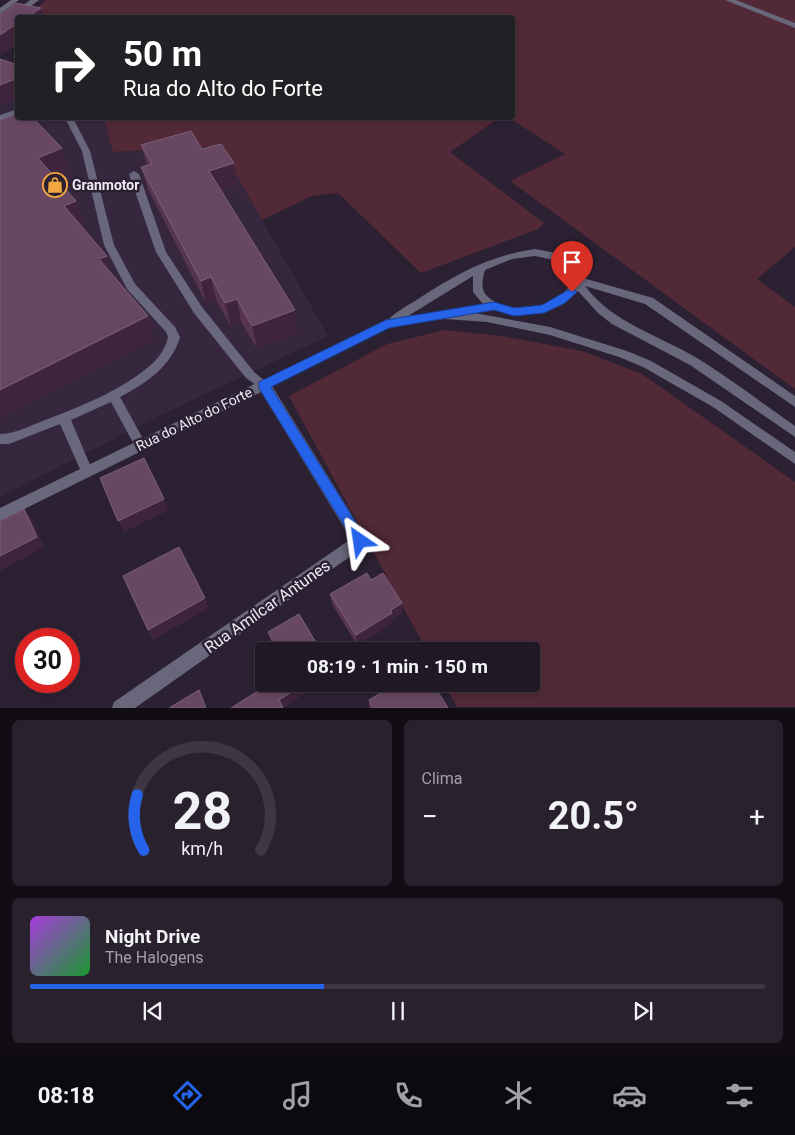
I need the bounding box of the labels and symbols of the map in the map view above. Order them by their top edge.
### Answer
shop icon: Granmotor [42,172,68,198]
place label: Granmotor [72,177,139,193]
pin [551,241,593,292]
street label: Rua do Alto do Forte [133,384,255,454]
position arrow [333,514,385,566]
street label: Rua Amílcar Antunes [201,556,334,657]
speed limit sign: 30 [15,628,80,693]

